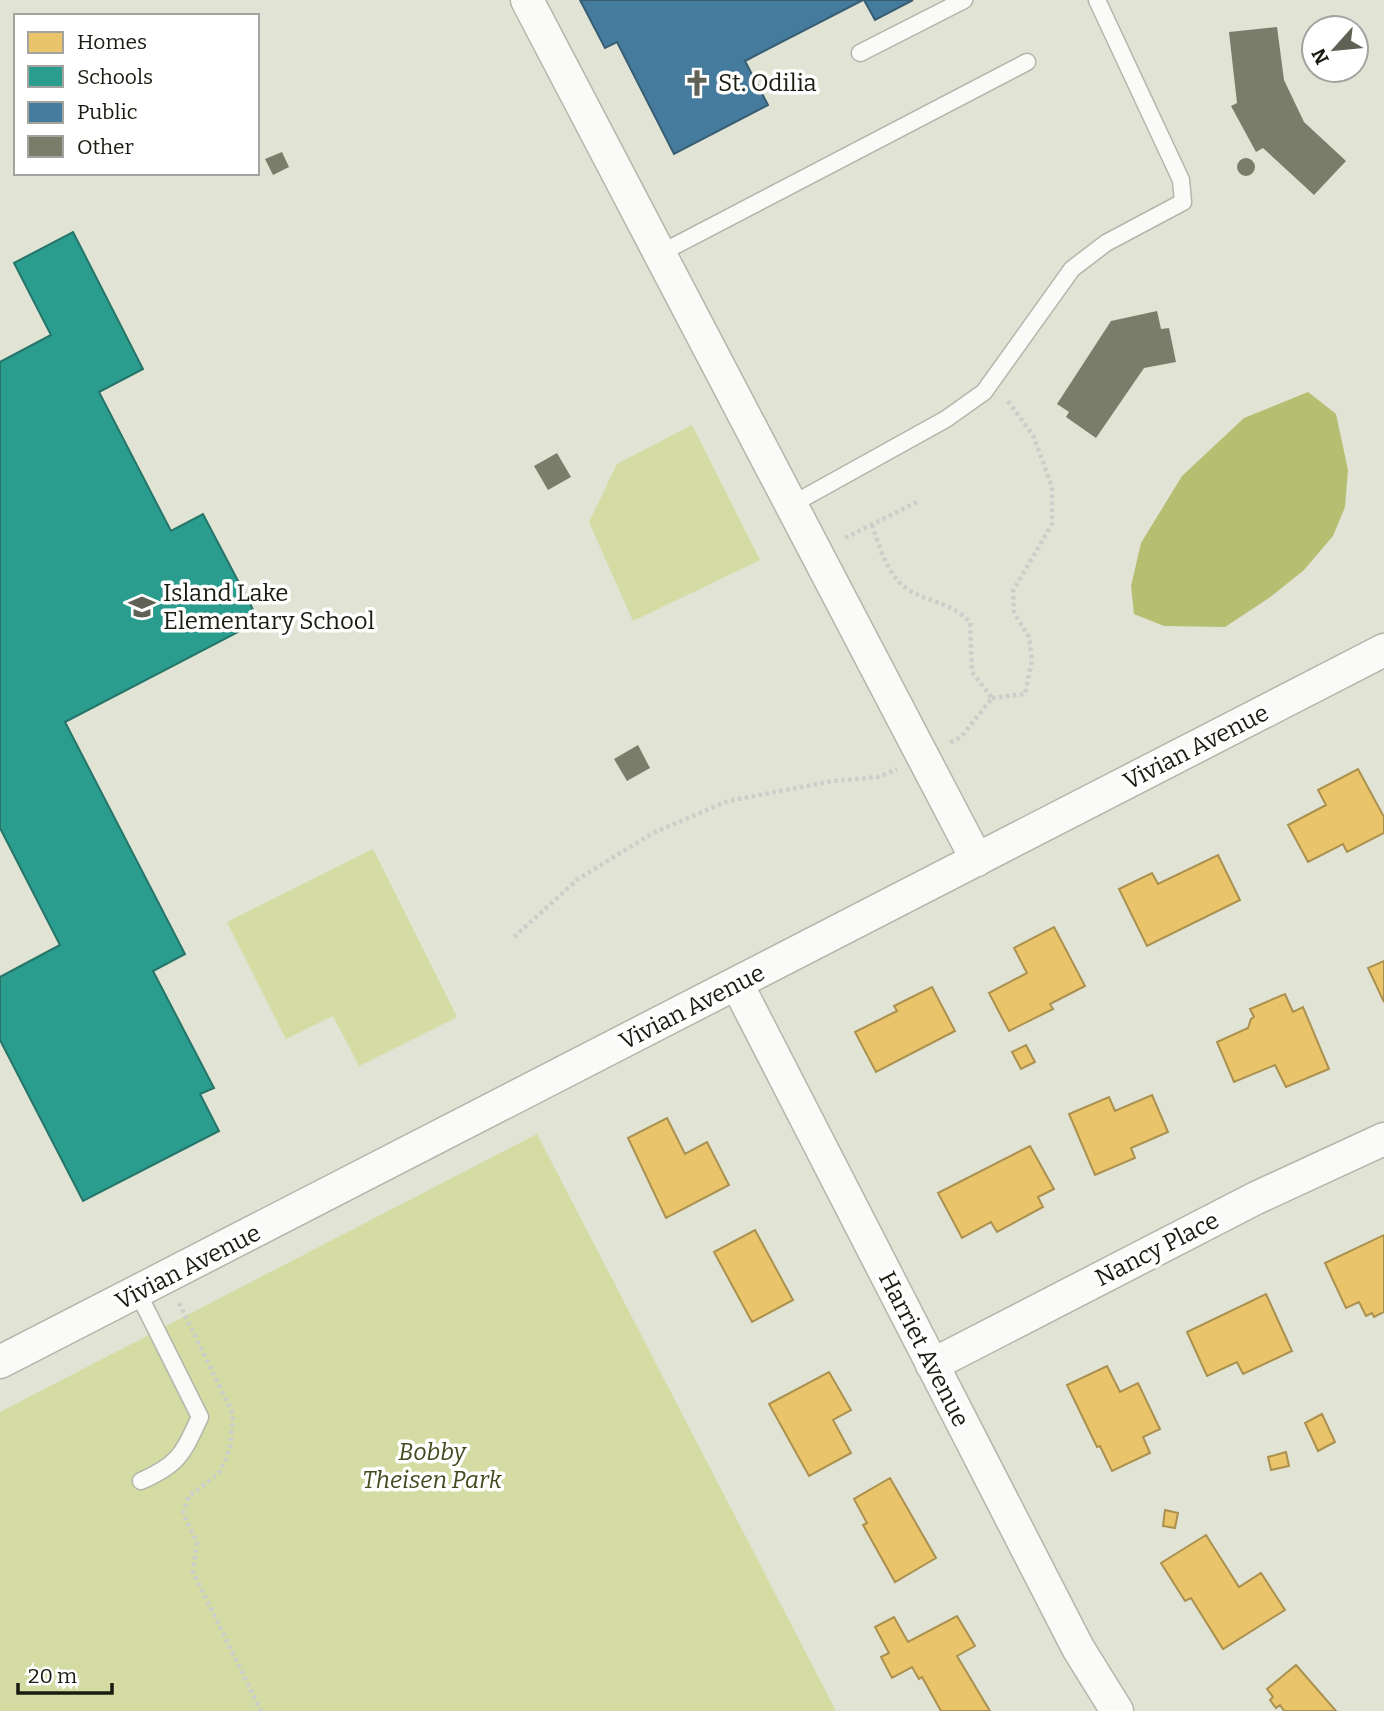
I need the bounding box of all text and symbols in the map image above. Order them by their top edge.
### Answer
legend [14,14,259,175]
north arrow [1300,14,1370,84]
text: Homes [77,29,147,55]
text: N [1307,44,1334,68]
text: Schools [77,64,153,90]
church icon: St. Odilia [682,68,712,98]
place label: St. Odilia [718,69,817,97]
text: Public [77,99,138,125]
text: Other [77,134,134,160]
place label: Island Lake Elementary School [163,579,375,635]
school or university icon: Island Lake Elementary School [127,592,157,622]
street label: Vivian Avenue [1119,698,1273,796]
street label: Vivian Avenue [615,958,769,1056]
street label: Nancy Place [1090,1206,1224,1292]
street label: Vivian Avenue [111,1218,265,1316]
street label: Harriet Avenue [873,1267,975,1431]
park label: Bobby Theisen Park [362,1438,503,1494]
scale bar [18,1652,112,1696]
text: 20 m [28,1663,77,1689]

